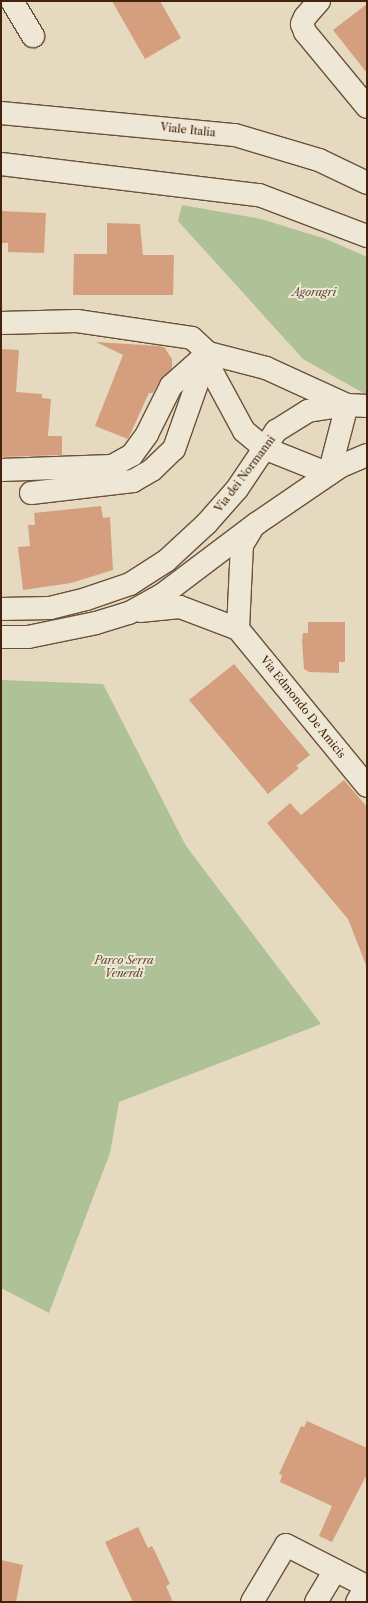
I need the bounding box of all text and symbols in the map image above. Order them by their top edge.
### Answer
street label: Viale Italia [160,121,216,139]
park label: Agoragri [292,285,336,299]
street label: Via dei Normanni [212,433,278,515]
street label: Via Edmondo De Amicis [258,653,348,761]
park label: Parco Serra Venerdì [94,954,154,980]

